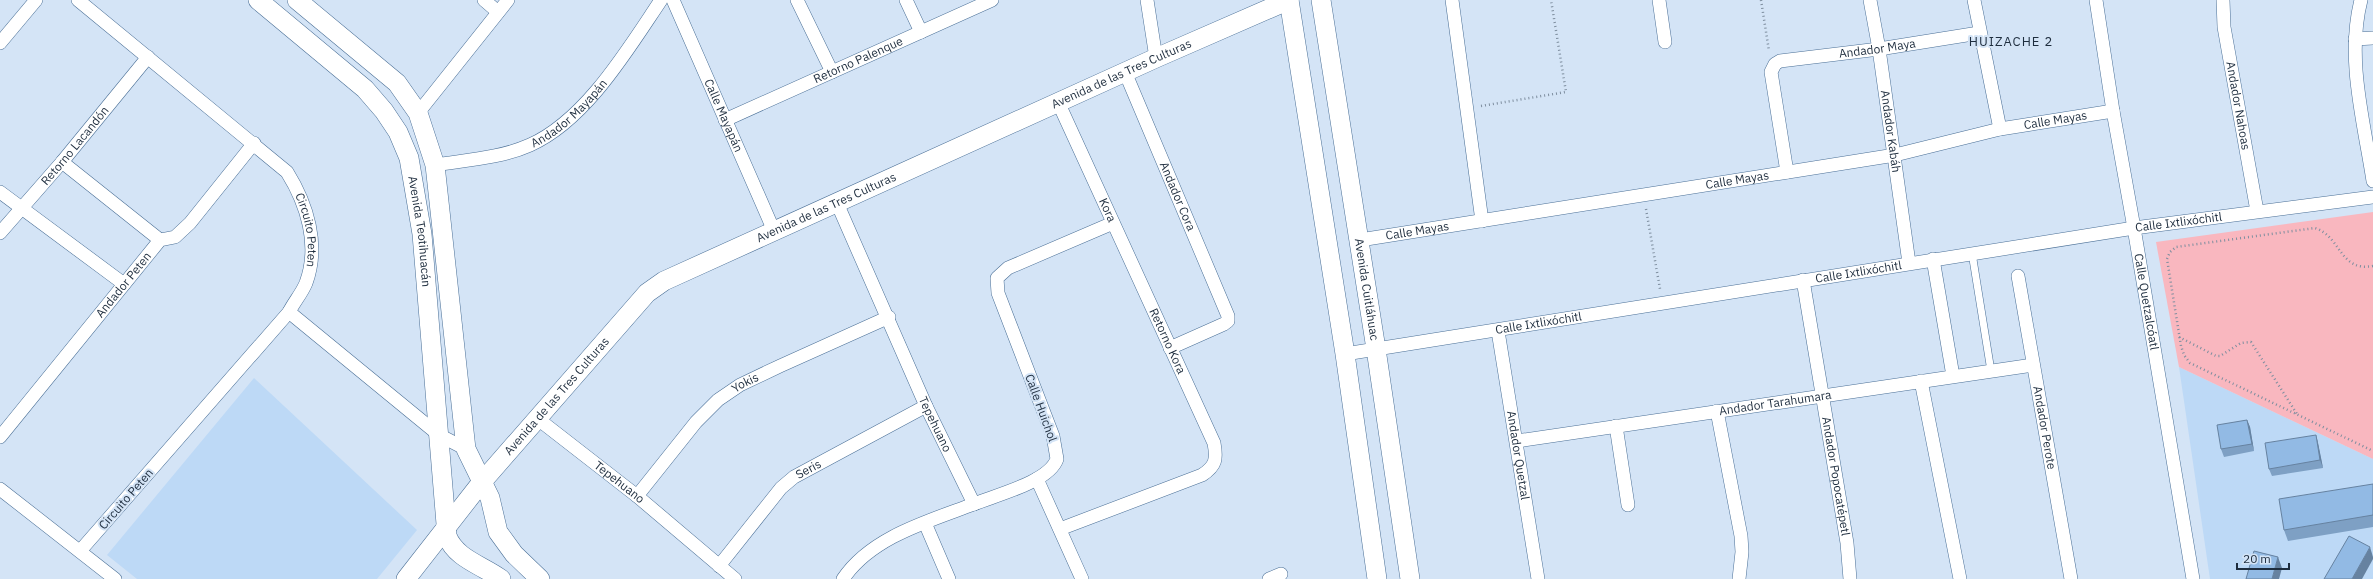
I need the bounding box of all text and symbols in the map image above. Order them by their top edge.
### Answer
street label: Retorno Palenque [811,33,905,86]
district label: HUIZACHE 2 [1969,33,2053,50]
street label: Avenida de las Tres Culturas [1049,35,1194,111]
street label: Andador Maya [1838,35,1917,61]
street label: Andador Nahoas [2223,60,2254,151]
street label: Andador Mayapán [528,76,610,151]
street label: Calle Mayapán [701,76,747,154]
street label: Andador Kabáh [1878,89,1904,173]
street label: Retorno Lacandón [37,103,112,188]
street label: Calle Mayas [2023,107,2088,132]
street label: Andador Cora [1157,159,1199,234]
street label: Calle Mayas [1704,167,1770,192]
street label: Avenida de las Tres Culturas [754,169,898,245]
street label: Avenida Teotihuacán [405,175,434,288]
street label: Circuito Peten [292,190,320,268]
street label: Kora [1096,196,1120,225]
street label: Calle Ixtlixóchitl [2134,209,2223,235]
street label: Calle Mayas [1384,218,1450,243]
street label: Avenida Cuitláhuac [1352,237,1383,342]
street label: Andador Peten [92,249,154,320]
street label: Calle Quetzalcóatl [2131,252,2162,351]
street label: Calle Ixtlixóchitl [1814,257,1903,286]
street label: Retorno Kora [1146,306,1190,377]
street label: Calle Ixtlixóchitl [1494,308,1583,337]
street label: Avenida de las Tres Culturas [501,334,612,458]
street label: Yokis [728,369,761,396]
street label: Calle Huichol [1022,372,1061,444]
street label: Andador Perote [2030,385,2060,471]
street label: Andador Tarahumara [1718,387,1833,418]
street label: Tepehuano [916,394,955,454]
street label: Andador Quetzal [1504,410,1533,501]
street label: Andador Popocatépetl [1819,415,1854,537]
street label: Seris [793,456,824,482]
street label: Tepehuano [591,458,648,506]
street label: Circuito Peten [95,465,156,532]
scale bar [2237,545,2289,571]
text: 20 m [2243,551,2271,566]

